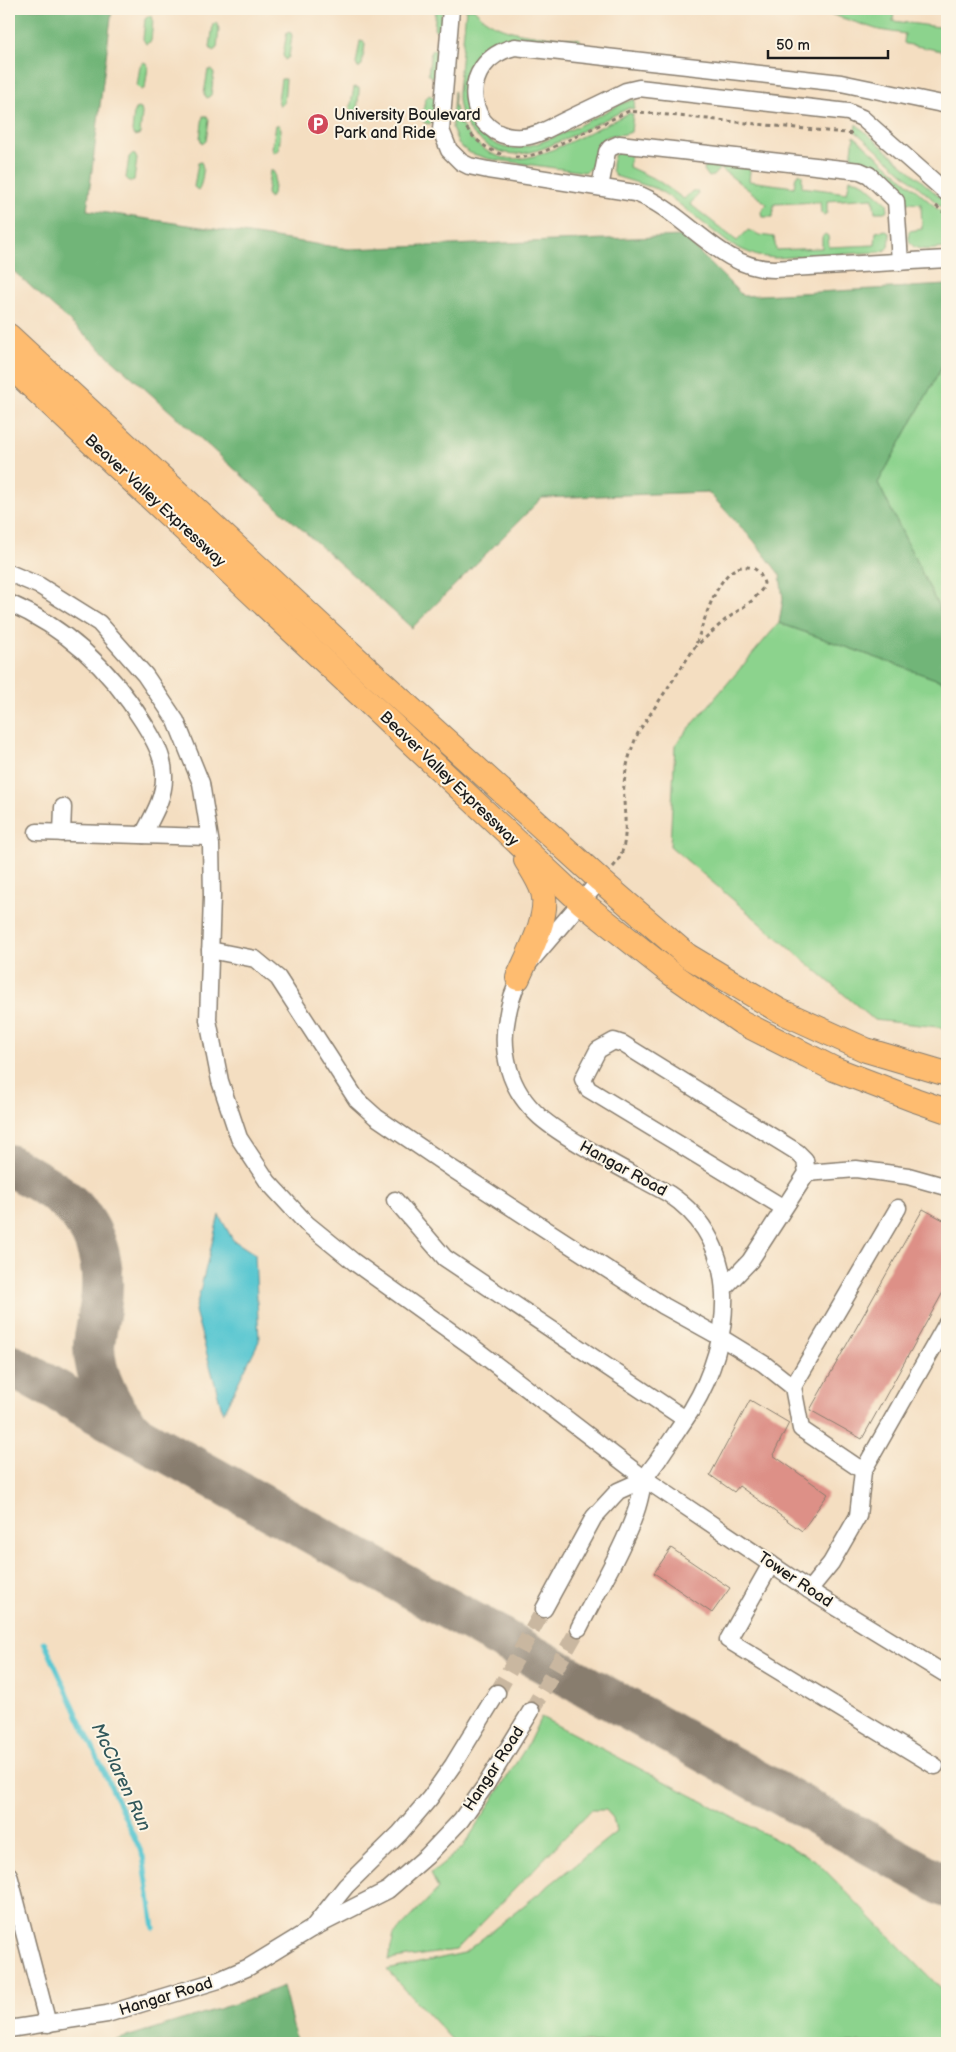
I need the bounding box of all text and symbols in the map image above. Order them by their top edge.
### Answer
scale bar [768,28,888,60]
text: 50 m [776,36,810,55]
place label: University Boulevard Park and Ride [334,106,481,143]
parking icon: University Boulevard Park and Ride [306,112,330,136]
street label: Beaver Valley Expressway [81,431,230,572]
street label: Beaver Valley Expressway [376,708,523,851]
street label: Hangar Road [576,1137,670,1201]
street label: Tower Road [754,1548,836,1612]
water label: McClaren Run [87,1720,155,1834]
street label: Hangar Road [460,1723,528,1815]
street label: Hangar Road [117,1974,215,2020]

